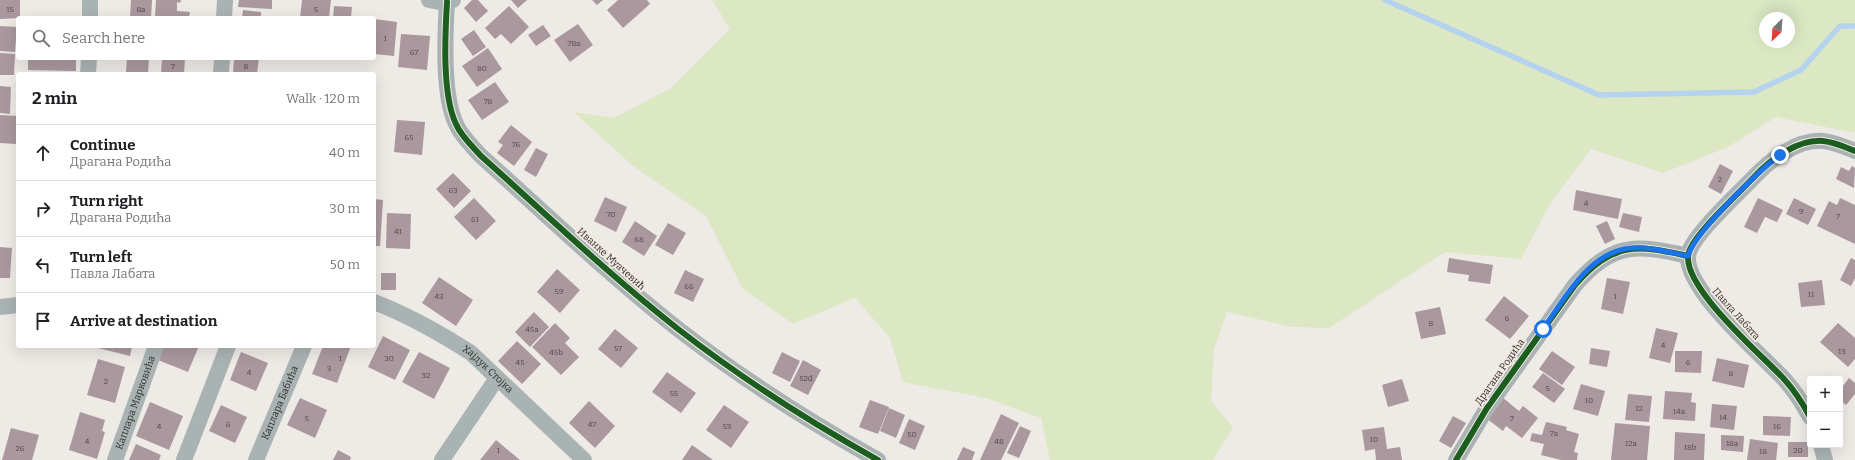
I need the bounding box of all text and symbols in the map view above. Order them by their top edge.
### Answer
house number: 15 [6,5,14,14]
house number: 8a [137,5,146,14]
house number: 5 [314,5,318,14]
north arrow [1759,12,1795,48]
search box [16,16,376,60]
icon: search [30,27,52,49]
text: Search here [62,29,145,47]
house number: 1 [383,34,387,43]
house number: 78a [568,39,581,48]
house number: 67 [410,48,418,57]
house number: 7 [171,62,175,71]
house number: 8 [244,62,249,71]
house number: 80 [477,64,487,73]
text: 2 min [32,88,77,109]
text: Walk · 120 m [286,91,360,106]
house number: 78 [484,97,493,106]
house number: 65 [405,133,413,142]
text: Continue [70,136,136,154]
house number: 76 [512,140,521,149]
icon: ahead [32,142,54,164]
text: 40 m [329,145,360,160]
route end [1771,146,1789,164]
text: Драгана Родића [70,154,172,169]
house number: 2 [1718,175,1722,184]
house number: 63 [448,186,458,195]
text: Turn right [70,192,143,210]
icon: right [32,198,54,220]
house number: 4 [1584,199,1589,208]
text: 30 m [329,201,360,216]
house number: 9 [1799,207,1804,216]
text: Драгана Родића [70,210,172,225]
house number: 70 [607,210,616,219]
house number: 7 [1836,212,1840,221]
house number: 61 [471,215,480,224]
street label: Иванке Муачевић [575,225,648,293]
house number: 41 [394,227,403,236]
house number: 68 [634,235,644,244]
text: Turn left [70,248,132,266]
icon: left [32,254,54,276]
text: 50 m [330,257,360,272]
text: Павла Лабата [70,266,155,281]
house number: 66 [684,282,694,291]
street label: Павла Лабата [1710,285,1764,343]
house number: 59 [555,287,564,296]
house number: 11 [1808,290,1815,299]
house number: 43 [434,292,444,301]
house number: 1 [1613,292,1617,301]
icon: arrive [32,310,54,332]
text: Arrive at destination [70,312,217,330]
house number: 6 [1505,314,1510,323]
house number: 8 [1429,319,1434,328]
route start [1534,320,1552,338]
house number: 45a [525,325,539,334]
street label: Драгана Родића [1473,336,1528,407]
house number: 4 [1661,341,1666,350]
street label: Хајдук Стојка [460,343,516,396]
house number: 57 [614,344,622,353]
house number: 13 [1838,347,1846,356]
house number: 45b [549,348,563,357]
street label: Каплара Марковића [113,354,158,451]
house number: 1 [338,354,342,363]
house number: 30 [384,354,394,363]
house number: 45 [516,358,524,367]
house number: 6 [1686,358,1691,367]
street label: Каплара Бабића [259,363,301,442]
house number: 3 [327,364,332,373]
house number: 4 [247,368,252,377]
house number: 8 [1729,369,1734,378]
house number: 32 [422,371,430,380]
house number: 52d [799,374,813,383]
map controls [1807,376,1843,448]
button: + [1807,376,1843,412]
house number: 2 [104,377,108,386]
house number: 5 [1546,384,1550,393]
house number: 55 [670,389,678,398]
house number: 10 [1585,396,1593,405]
house number: 12 [1635,404,1643,413]
house number: 14a [1673,407,1686,416]
button: − [1807,412,1843,448]
house number: 14 [1719,413,1727,422]
house number: 5 [305,414,309,423]
house number: 7 [1510,414,1514,423]
house number: 6 [226,420,231,429]
house number: 47 [588,420,596,429]
house number: 4 [157,422,162,431]
house number: 53 [723,422,732,431]
house number: 16 [1773,422,1781,431]
house number: 7a [1550,429,1559,438]
house number: 50 [907,430,917,439]
house number: 10 [1370,435,1378,444]
house number: 4 [85,437,90,446]
house number: 48 [994,437,1004,446]
house number: 12a [1625,439,1638,448]
house number: 18a [1726,439,1739,448]
house number: 18b [1684,443,1697,452]
house number: 26 [15,444,25,453]
house number: 1 [496,446,500,455]
house number: 20 [1793,446,1803,455]
house number: 18 [1759,447,1767,456]

